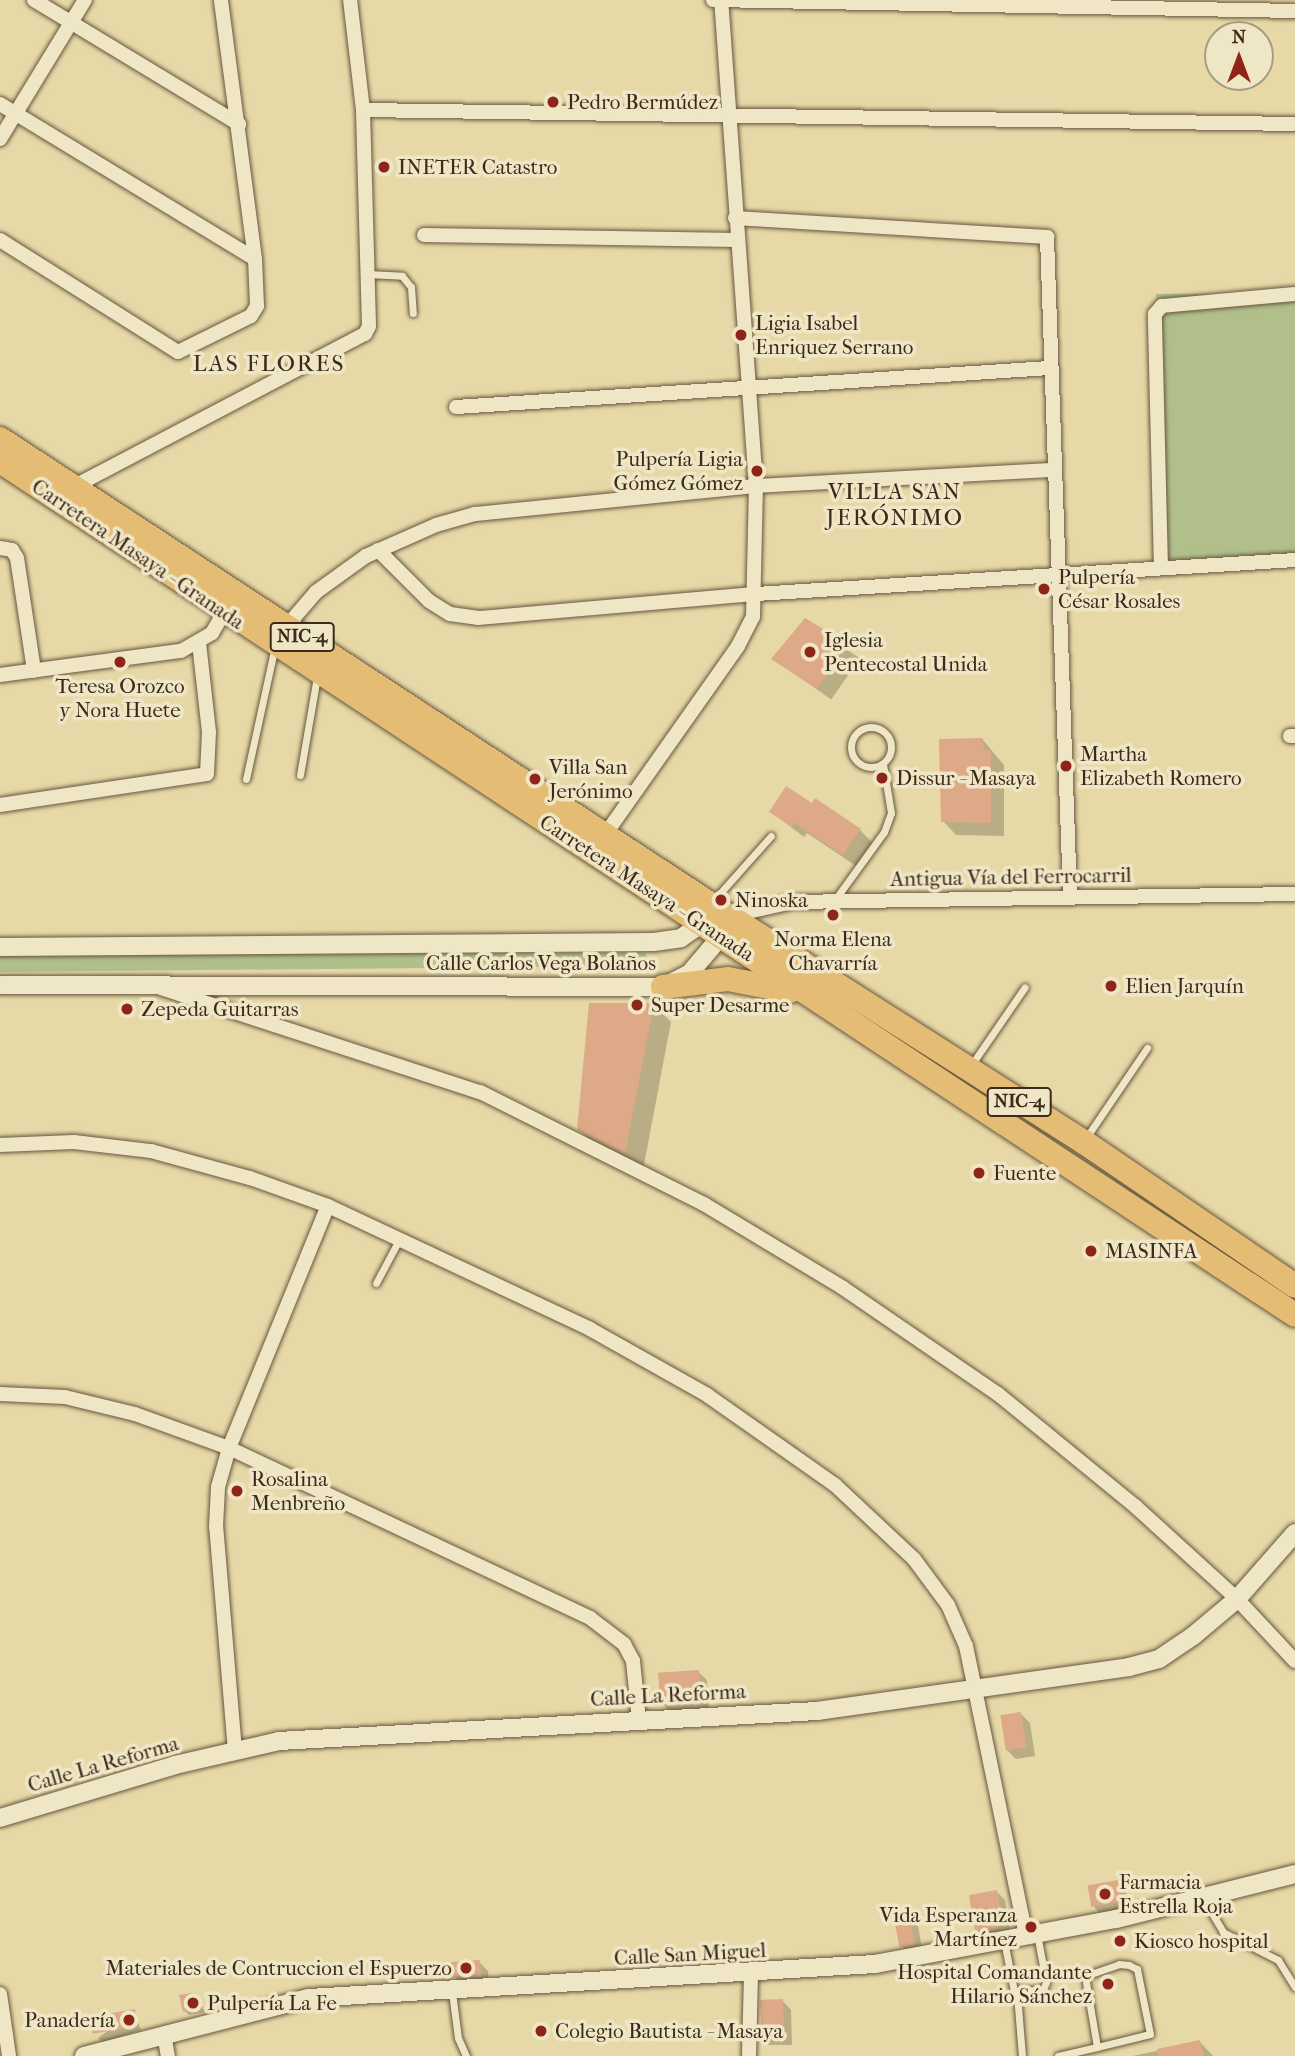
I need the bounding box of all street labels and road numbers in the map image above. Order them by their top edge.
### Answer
street label: Carretera Masaya - Granada [27,473,249,635]
road number: NIC-4 [269,622,335,652]
street label: Carretera Masaya - Granada [535,809,759,967]
street label: Antigua Vía del Ferrocarril [890,862,1132,892]
street label: Calle Carlos Vega Bolaños [426,950,656,976]
road number: NIC-4 [986,1086,1052,1118]
street label: Calle La Reforma [590,1678,746,1712]
street label: Calle La Reforma [25,1730,181,1798]
street label: Calle San Miguel [613,1937,767,1971]

